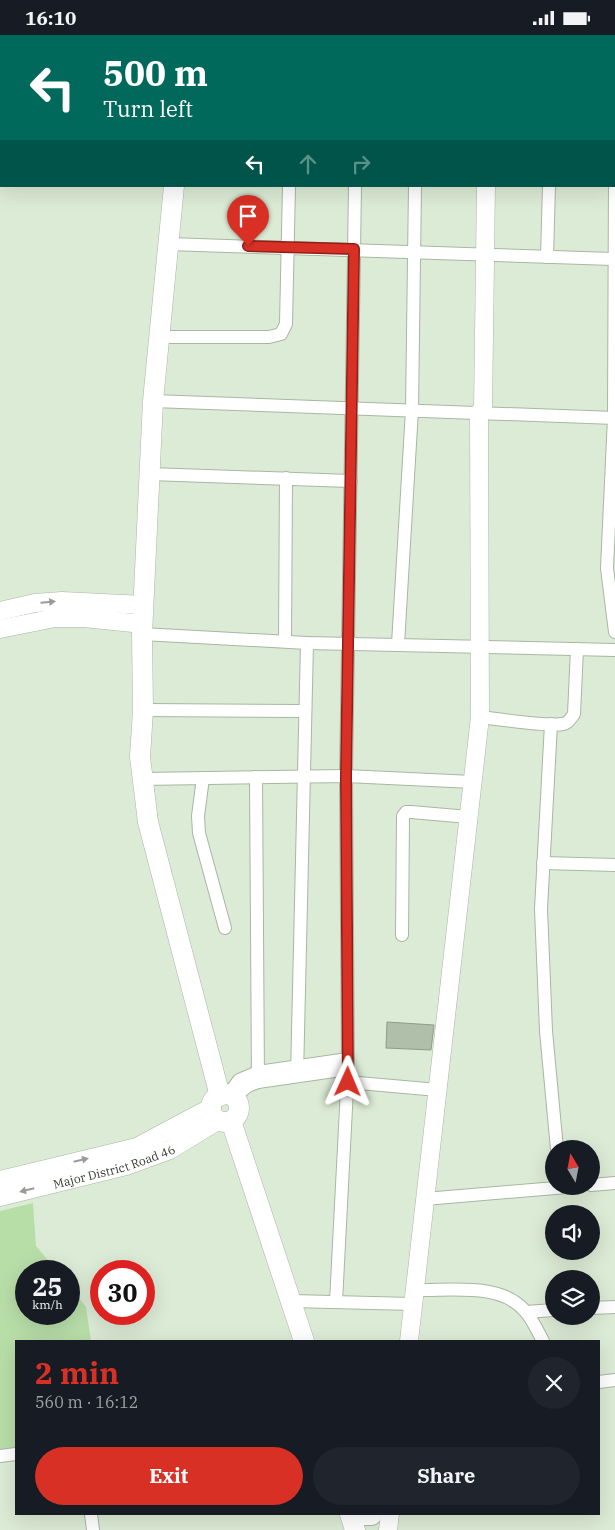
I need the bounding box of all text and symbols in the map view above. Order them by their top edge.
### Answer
text: 16:10 [25,6,76,30]
text: 500 m [103,50,208,96]
icon: left [20,55,85,120]
text: Turn left [103,94,193,123]
icon: left [241,150,269,178]
icon: ahead [294,150,322,178]
icon: right [347,150,375,178]
pin [227,195,269,246]
icon: arrive [234,202,262,230]
one-way arrow [40,598,56,606]
position arrow [321,1055,373,1107]
north arrow [545,1140,600,1195]
map controls [545,1140,600,1325]
street label: Major District Road 46 [52,1141,178,1191]
one-way arrow [74,1156,89,1164]
one-way arrow [19,1186,34,1194]
button: sound [545,1205,600,1260]
speed limit sign: 30 [90,1260,155,1325]
text: 25 [32,1270,63,1303]
button: layers [545,1270,600,1325]
text: km/h [32,1297,63,1312]
text: 2 min [35,1353,119,1392]
button: close [528,1357,580,1409]
text: 560 m · 16:12 [35,1392,138,1412]
button: Exit [35,1447,303,1505]
button: Share [313,1447,580,1505]

